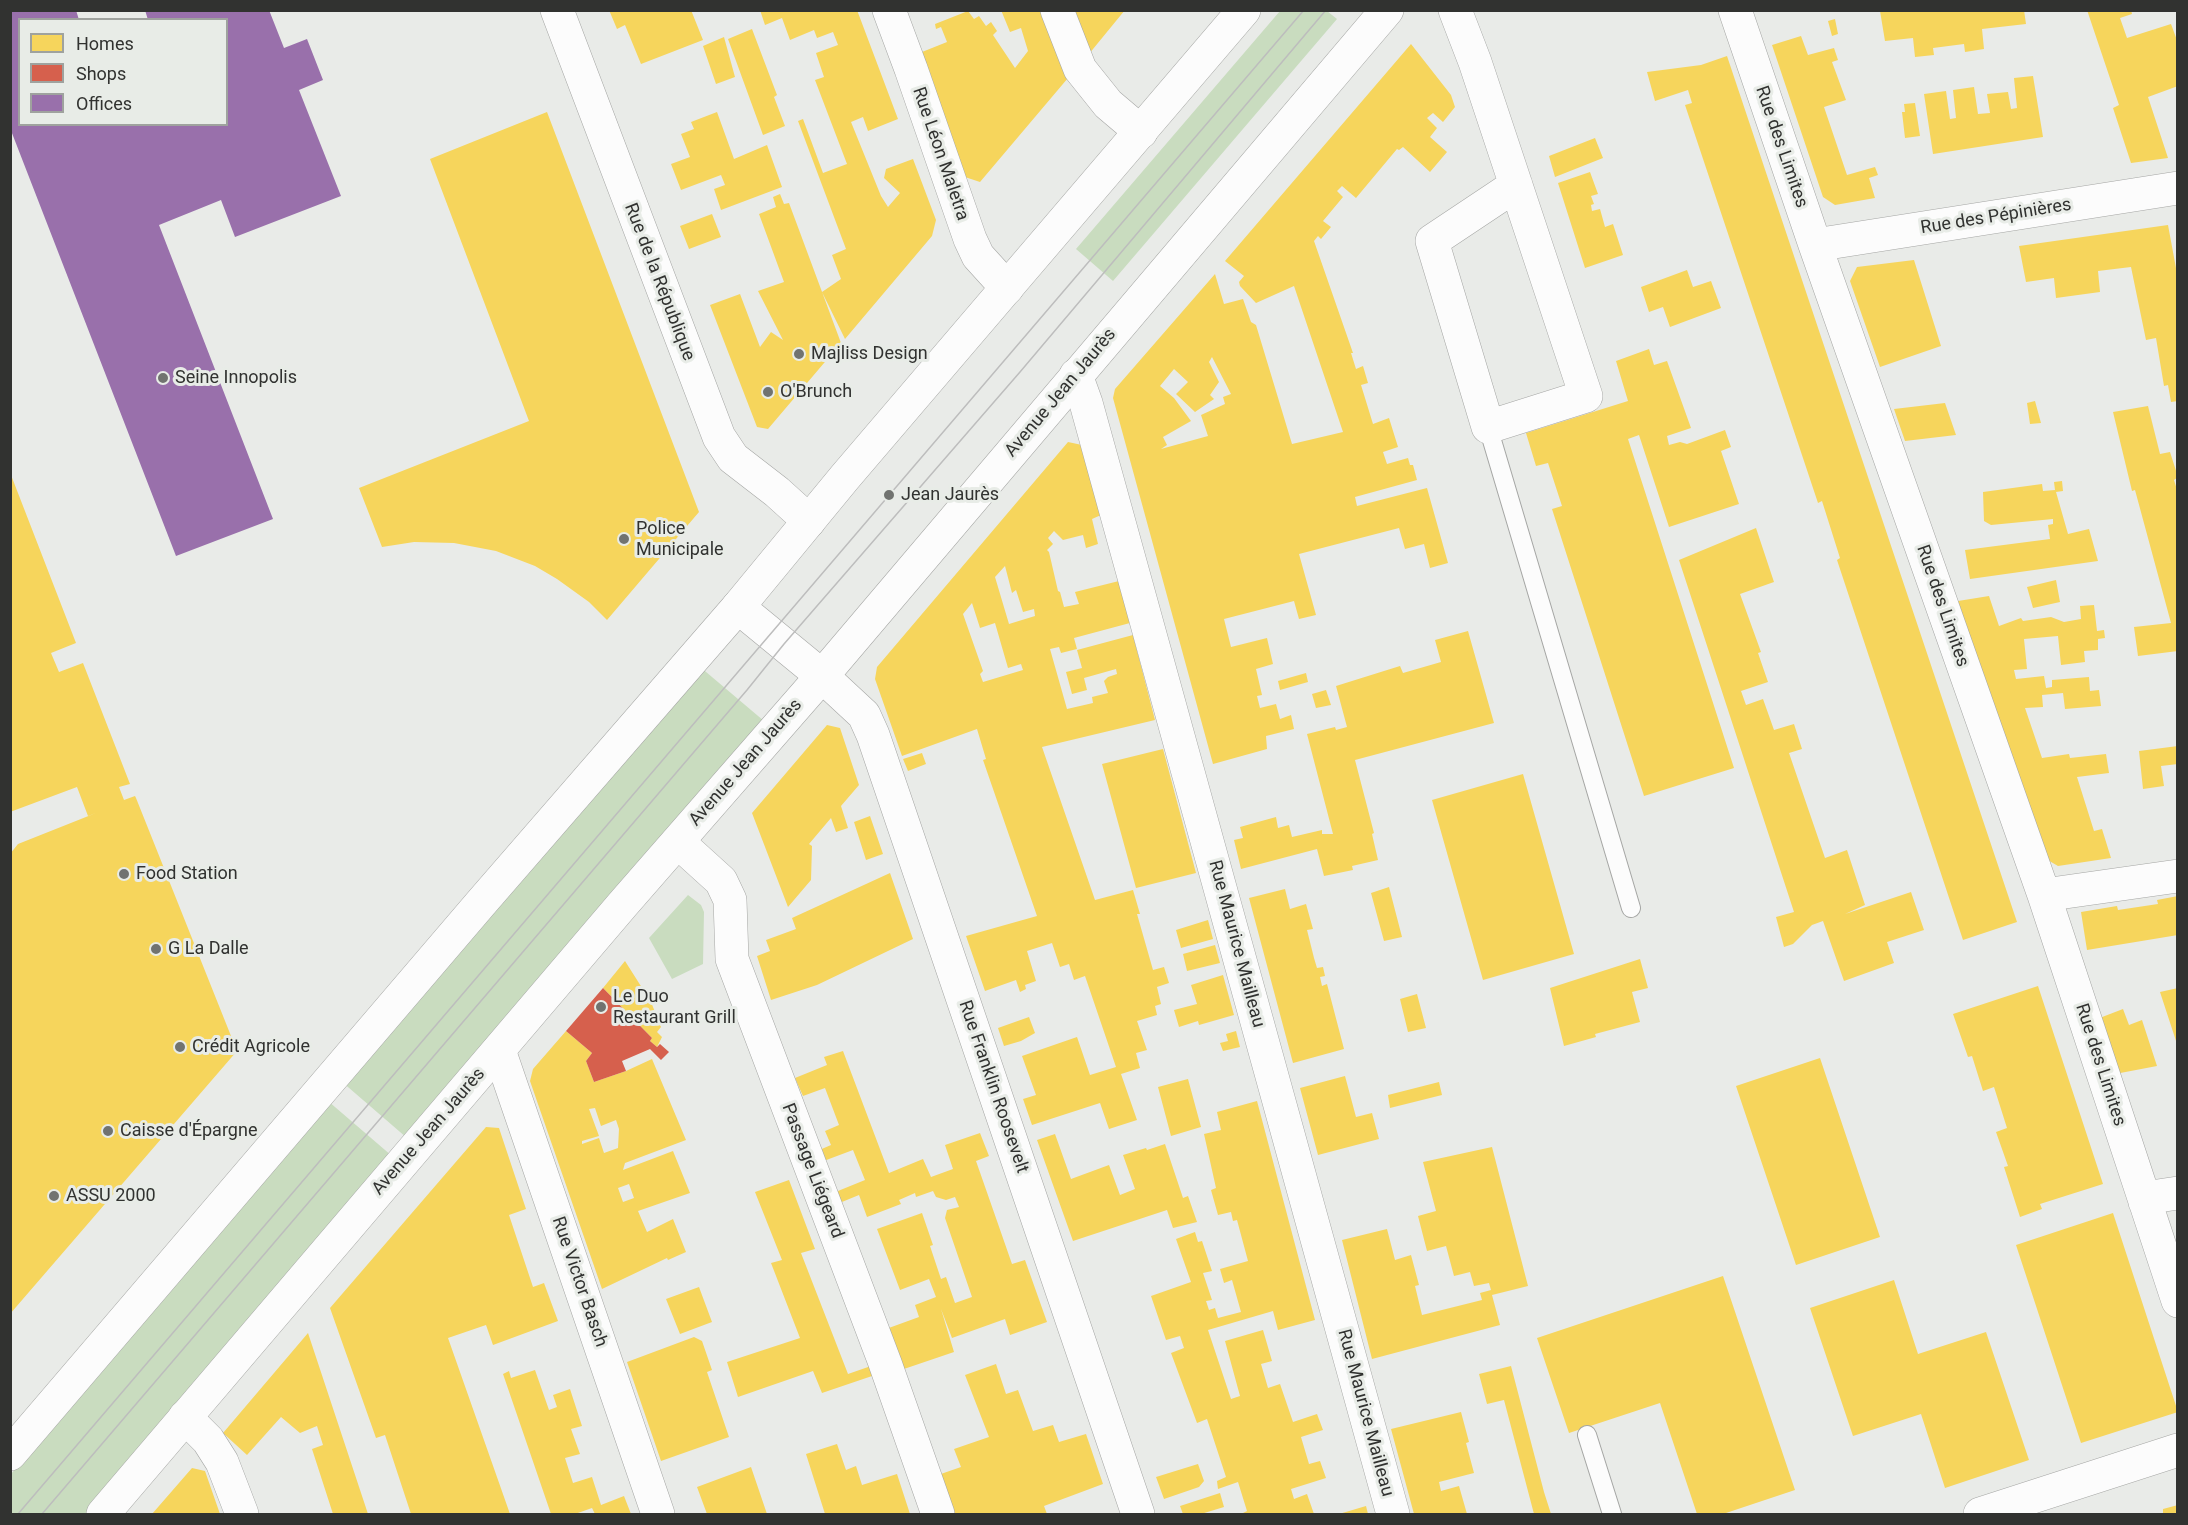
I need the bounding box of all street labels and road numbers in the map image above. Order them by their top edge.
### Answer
street label: Rue des Limites [1750,83,1812,211]
street label: Rue Léon Maletra [907,84,973,224]
street label: Rue des Pépinières [1919,194,2073,240]
street label: Rue de la République [619,200,699,364]
street label: Avenue Jean Jaurès [1001,324,1121,462]
street label: Rue des Limites [1911,542,1973,670]
street label: Avenue Jean Jaurès [685,695,807,831]
street label: Rue Maurice Mailleau [1203,858,1269,1030]
street label: Rue Franklin Roosevelt [953,998,1033,1176]
street label: Rue des Limites [2070,1001,2130,1129]
street label: Avenue Jean Jaurès [368,1064,490,1200]
street label: Passage Liégeard [776,1101,848,1241]
street label: Rue Victor Basch [547,1214,611,1350]
street label: Rue Maurice Mailleau [1332,1327,1398,1499]

